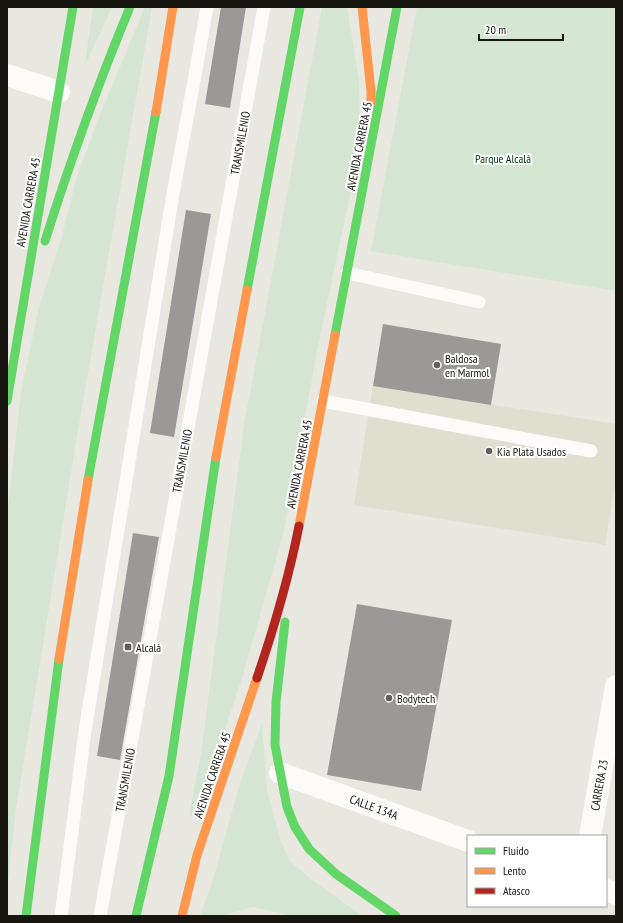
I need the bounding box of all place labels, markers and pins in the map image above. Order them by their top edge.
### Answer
place label: Baldosa en Marmol [445,351,489,380]
marker: Baldosa en Marmol [432,360,442,370]
place label: Kia Plata Usados [497,444,566,459]
marker: Kia Plata Usados [484,446,494,456]
place label: Alcalá [136,640,161,655]
marker: Alcalá [123,642,133,652]
place label: Bodytech [397,691,435,706]
marker: Bodytech [384,693,394,703]

